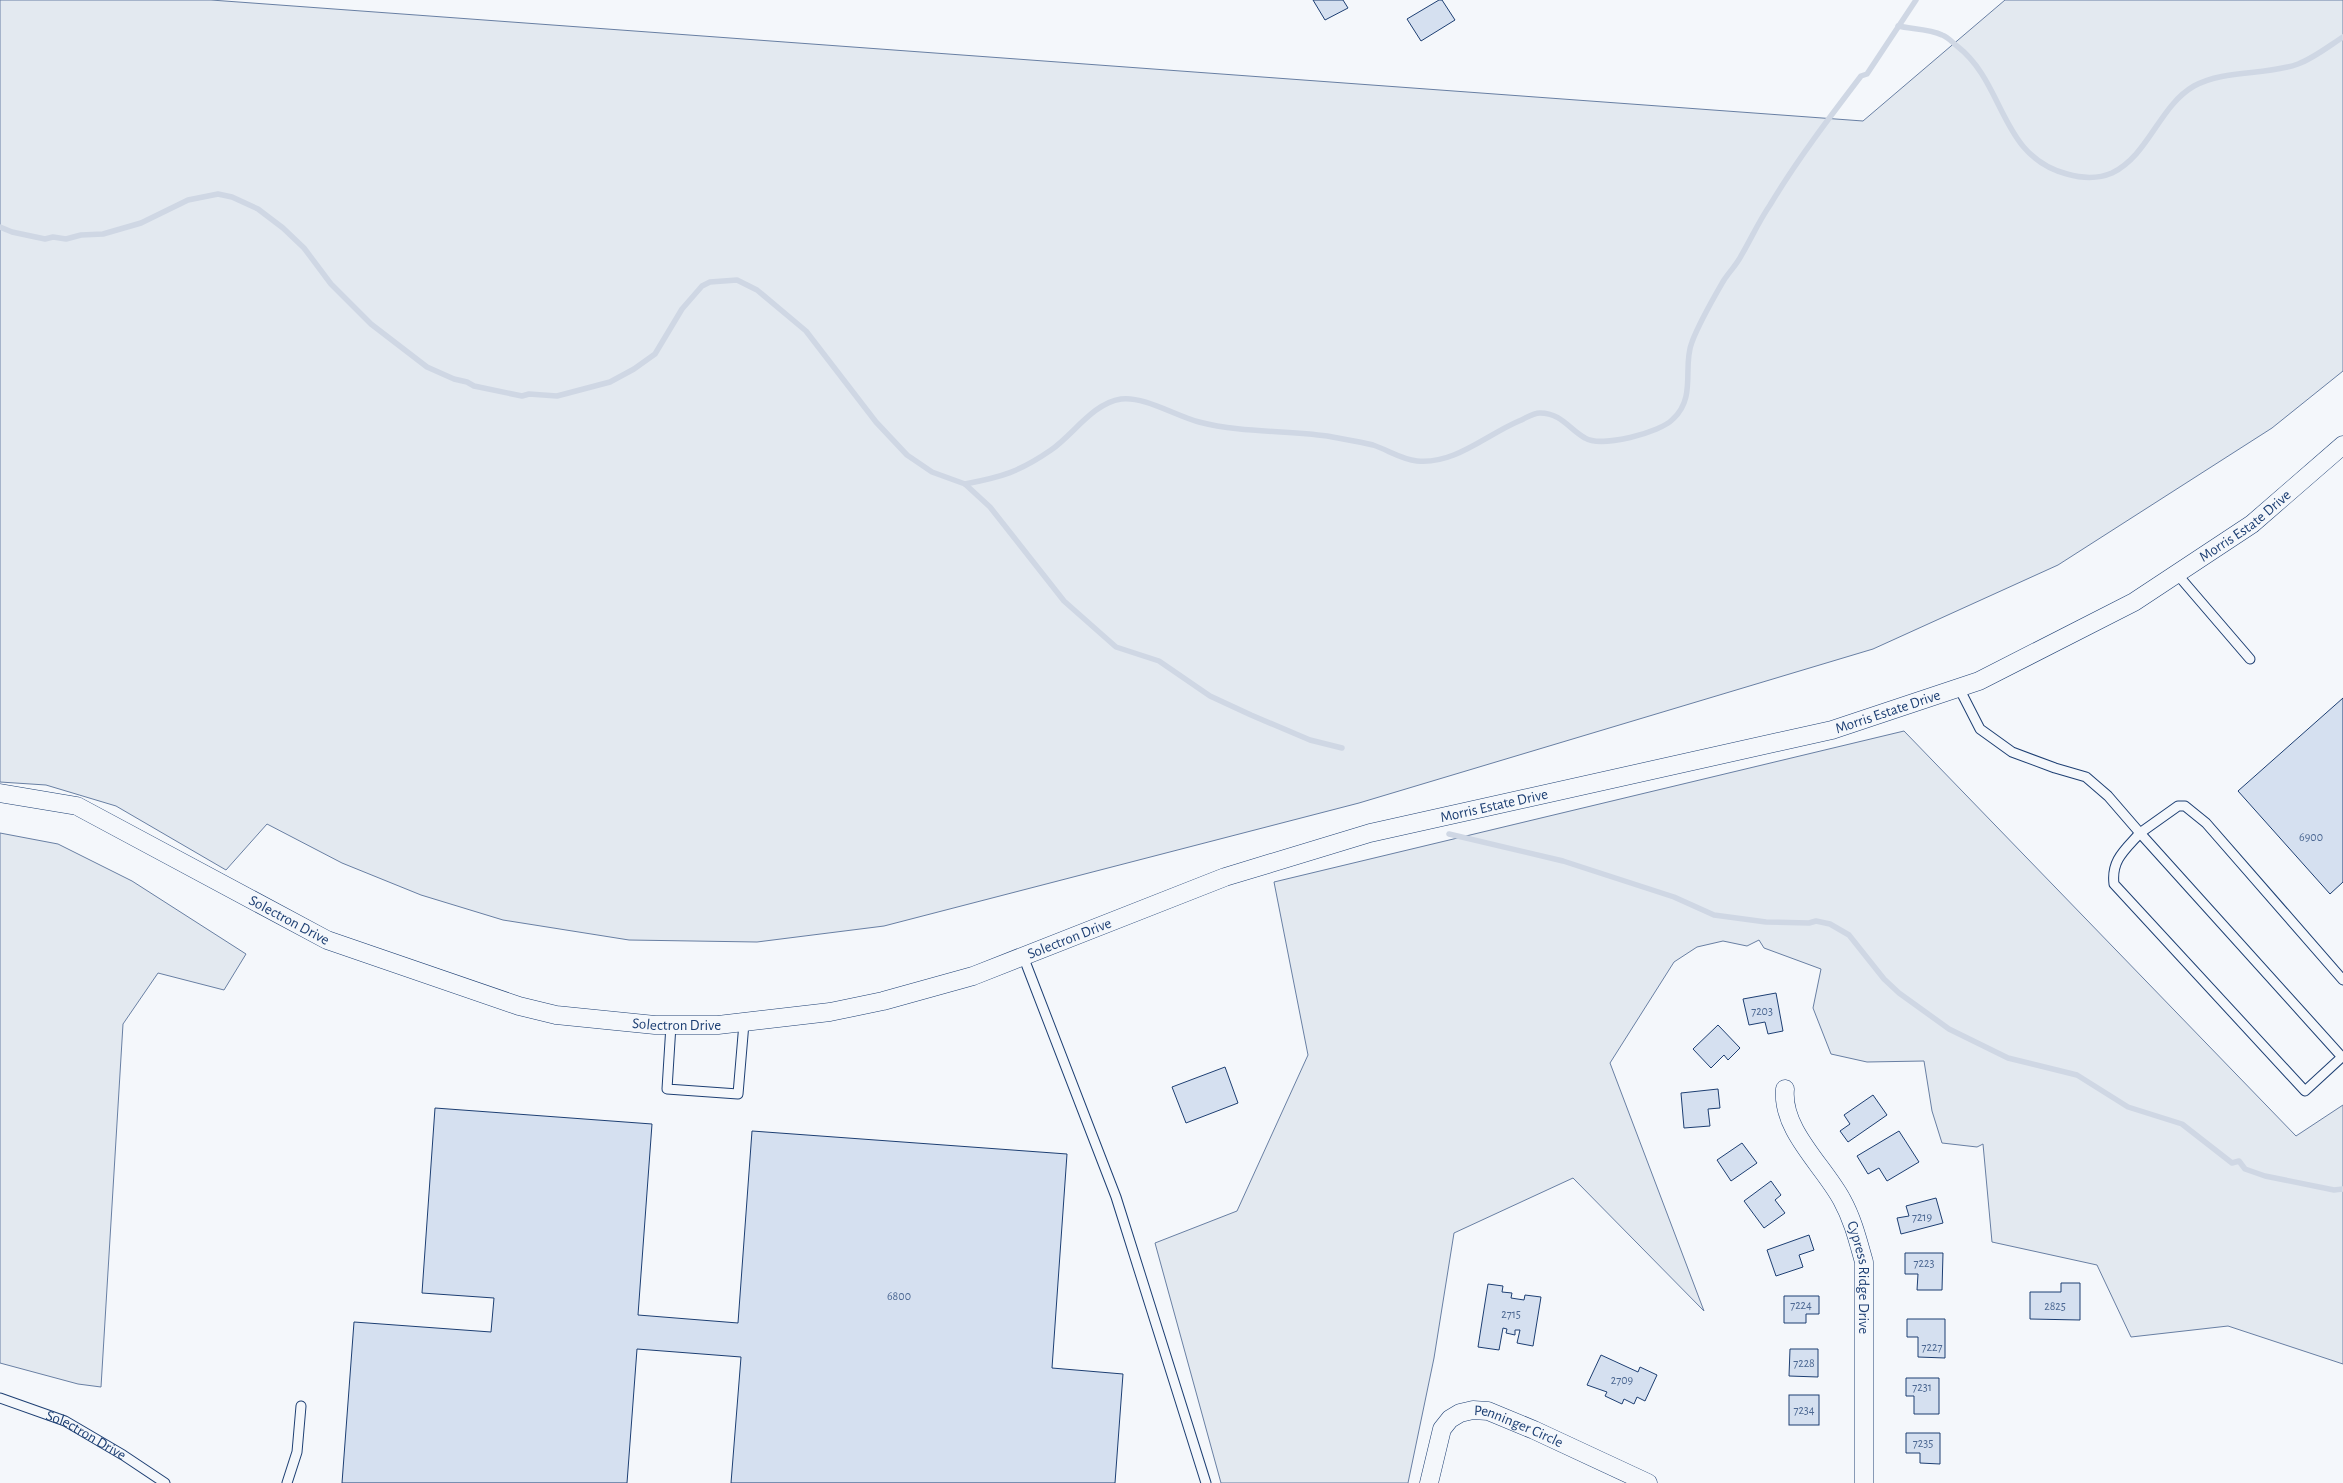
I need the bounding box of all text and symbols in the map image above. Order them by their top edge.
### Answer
street label: Morris Estate Drive [2197,487,2294,565]
street label: Morris Estate Drive [1833,687,1942,736]
street label: Morris Estate Drive [1439,787,1550,825]
house number: 6900 [2299,831,2323,843]
street label: Solectron Drive [246,893,332,948]
street label: Solectron Drive [1025,915,1114,962]
house number: 7203 [1751,1005,1773,1017]
street label: Solectron Drive [632,1016,721,1033]
house number: 7219 [1912,1211,1932,1223]
street label: Cypress Ridge Drive [1844,1219,1871,1334]
house number: 7223 [1914,1257,1934,1269]
house number: 6800 [887,1290,911,1302]
house number: 7224 [1790,1299,1812,1311]
house number: 2825 [2044,1300,2066,1312]
house number: 2715 [1501,1308,1521,1320]
house number: 7227 [1922,1341,1942,1353]
house number: 7228 [1793,1357,1815,1369]
house number: 2709 [1611,1374,1634,1386]
house number: 7231 [1912,1381,1932,1393]
street label: Penninger Circle [1474,1403,1566,1451]
house number: 7234 [1793,1404,1815,1416]
street label: Solectron Drive [44,1408,129,1463]
house number: 7235 [1913,1437,1933,1449]

